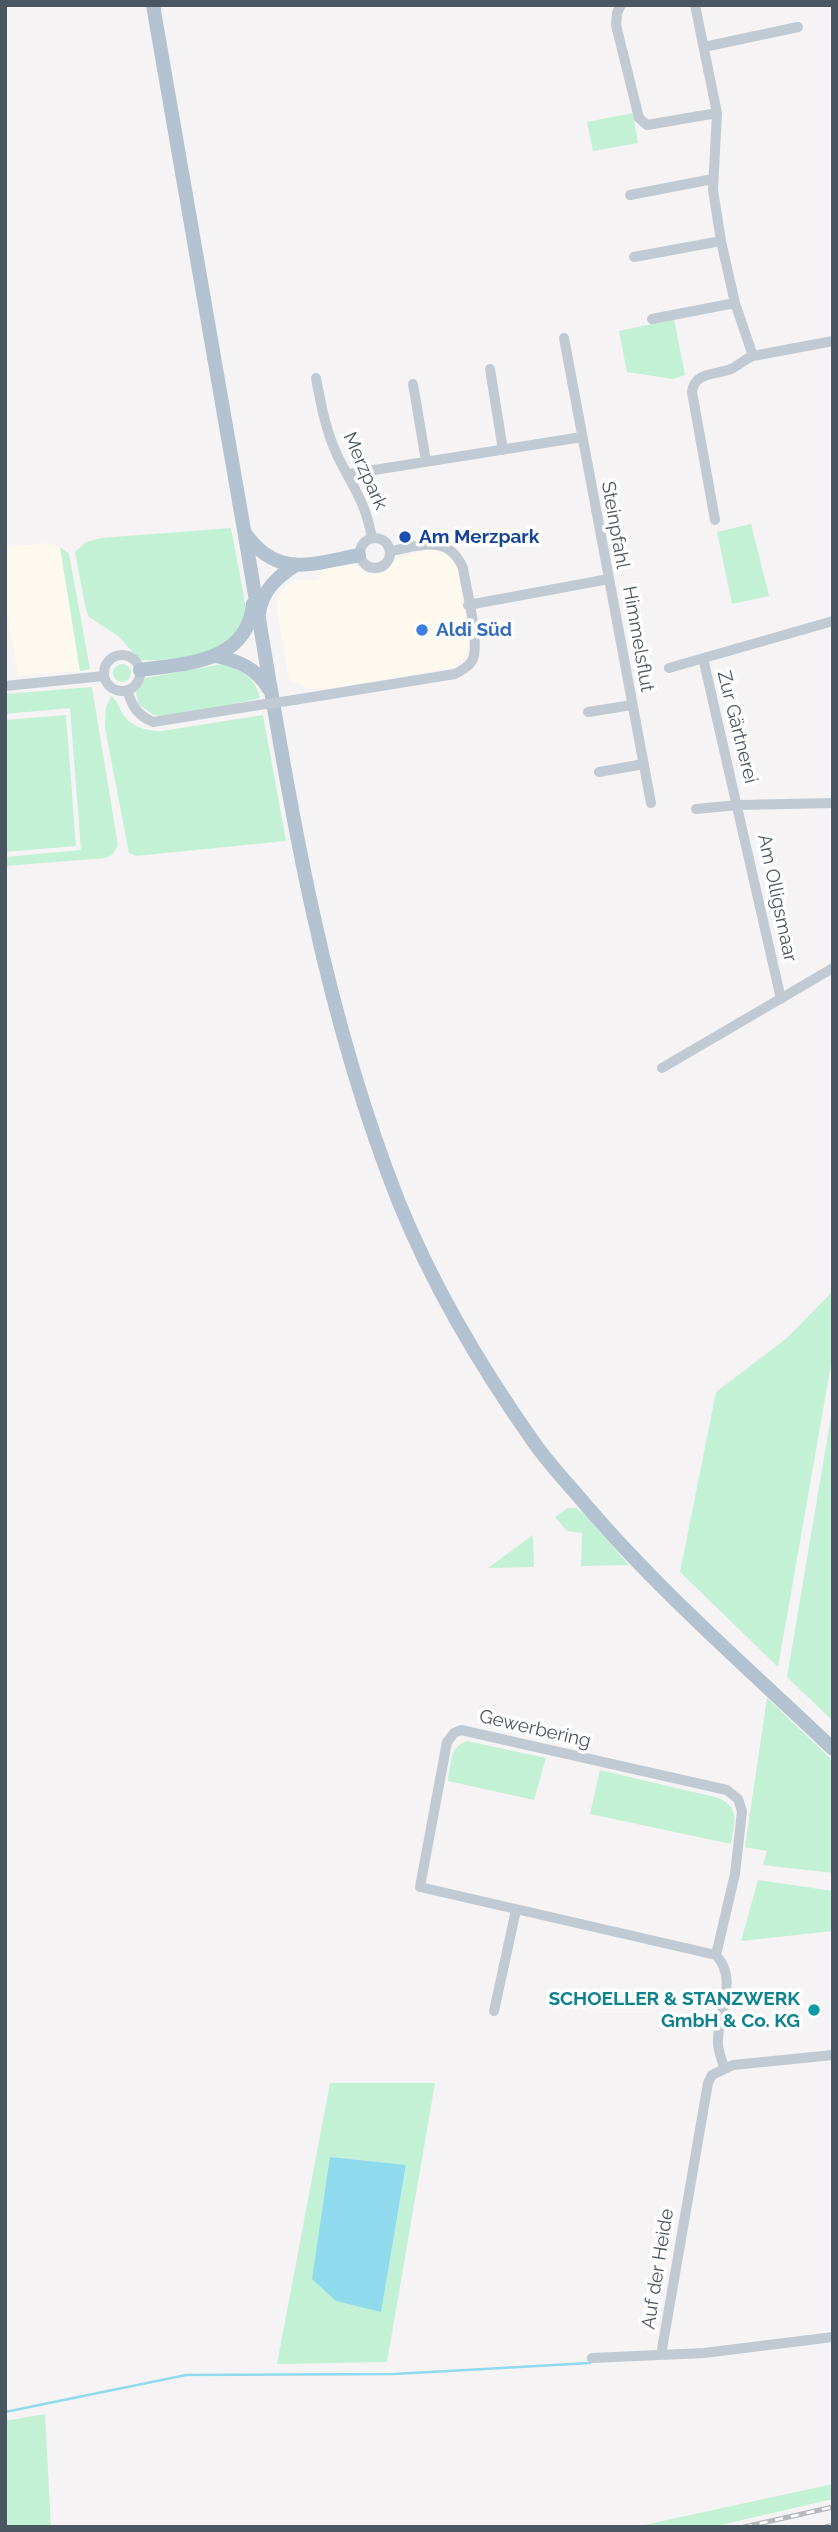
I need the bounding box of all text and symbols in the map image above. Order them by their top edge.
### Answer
street label: Merzpark [338,429,392,513]
street label: Steinpfahl [596,480,634,570]
place label: Am Merzpark [419,526,539,548]
marker: Am Merzpark [397,529,413,545]
street label: Himmelsflut [617,584,659,694]
place label: Aldi Süd [436,619,512,641]
marker: Aldi Süd [414,622,430,638]
street label: Zur Gärtnerei [712,668,762,786]
street label: Am Olligsmaar [752,832,802,964]
street label: Gewerbering [477,1705,593,1753]
place label: SCHOELLER & STANZWERK GmbH & Co. KG [548,1988,800,2032]
marker: SCHOELLER & STANZWERK GmbH & Co. KG [806,2002,822,2018]
street label: Auf der Heide [637,2207,679,2331]

